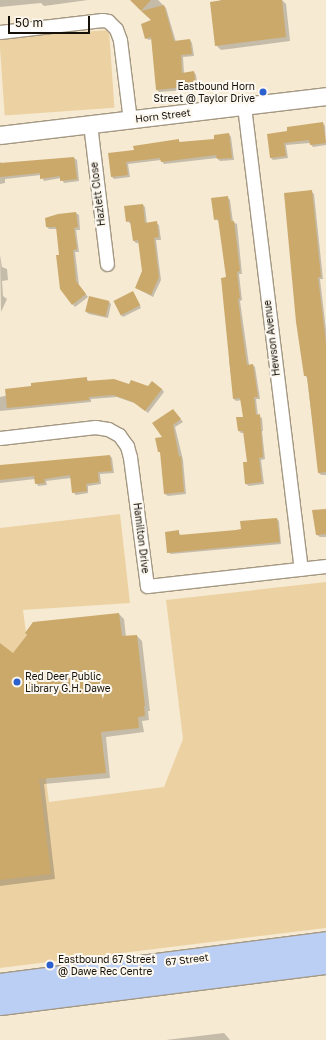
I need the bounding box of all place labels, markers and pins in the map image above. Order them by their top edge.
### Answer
place label: Eastbound Horn Street @ Taylor Drive [154,80,255,104]
marker: Eastbound Horn Street @ Taylor Drive [258,87,268,97]
place label: Red Deer Public Library G.H. Dawe [25,670,111,694]
marker: Red Deer Public Library G.H. Dawe [12,677,22,687]
place label: Eastbound 67 Street @ Dawe Rec Centre [58,953,155,976]
marker: Eastbound 67 Street @ Dawe Rec Centre [45,960,55,970]

